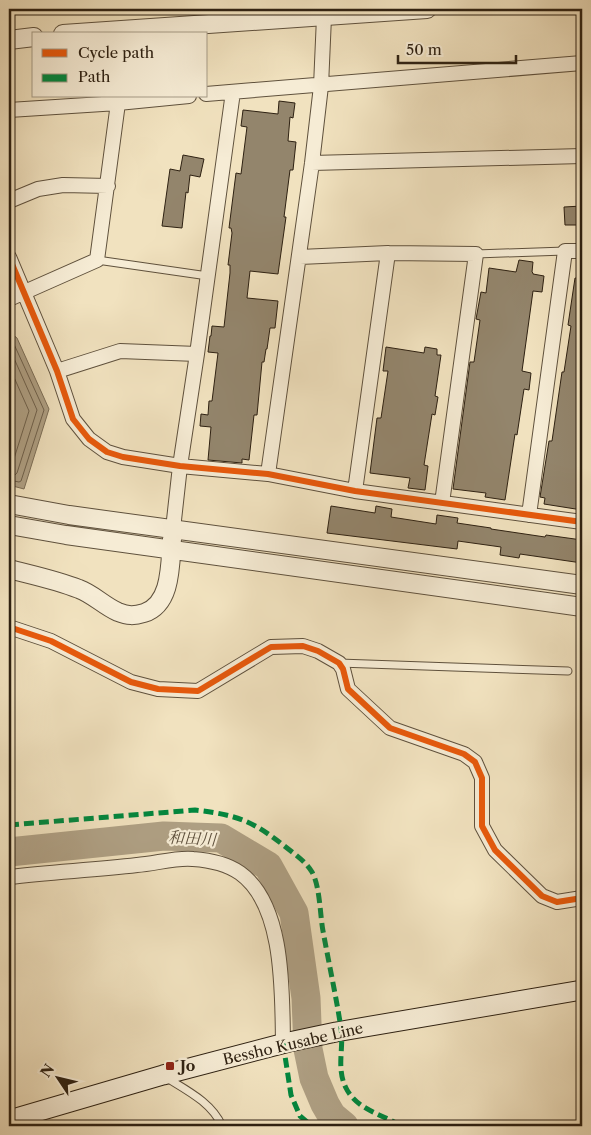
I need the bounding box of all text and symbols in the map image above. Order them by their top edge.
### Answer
legend [32,32,208,98]
scale bar [398,32,516,64]
text: 50 m [406,40,442,59]
text: Cycle path [78,43,155,62]
text: Path [78,67,111,86]
water label: 和田川 [168,827,218,849]
street label: Bessho Kusabe Line [221,1018,365,1069]
north arrow [32,1052,82,1102]
place label: Jo [177,1056,195,1075]
text: N [36,1060,58,1081]
marker: Jo [164,1060,176,1072]

